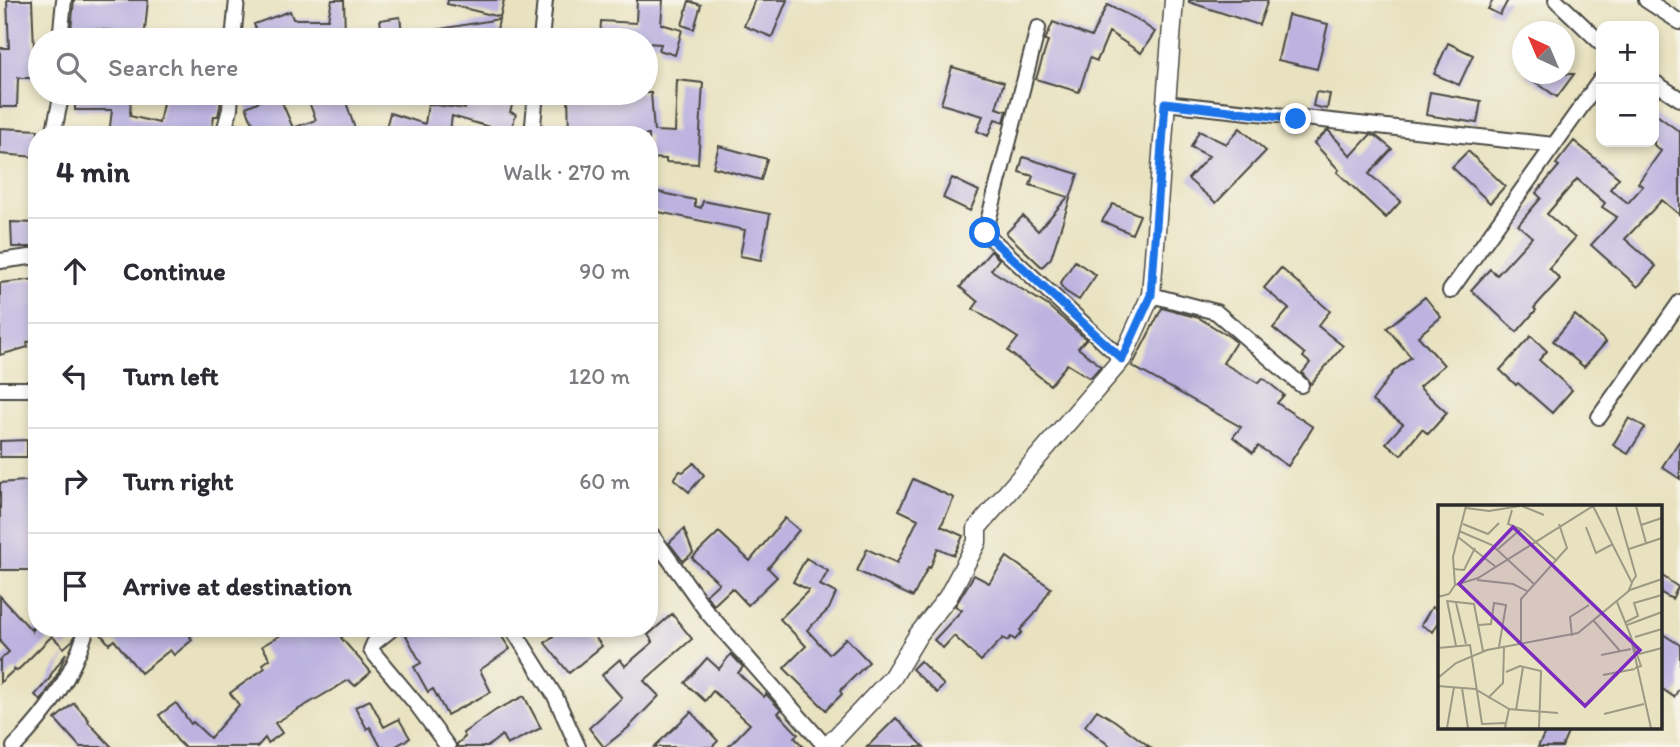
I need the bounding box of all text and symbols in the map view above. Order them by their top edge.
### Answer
north arrow [1512,21,1575,84]
map controls [1596,21,1659,147]
button: + [1596,21,1659,84]
search box [28,28,658,105]
icon: search [52,48,90,86]
text: Search here [108,51,238,83]
button: − [1596,84,1659,147]
route end [1280,103,1311,134]
text: 4 min [56,153,130,190]
text: Walk · 270 m [503,158,630,186]
route start [969,217,1000,248]
icon: ahead [56,252,94,290]
text: Continue [123,255,226,287]
text: 90 m [579,257,630,285]
icon: left [56,357,94,395]
text: Turn left [123,360,219,392]
text: 120 m [569,362,630,390]
icon: right [56,462,94,500]
text: Turn right [123,465,234,497]
text: 60 m [579,467,630,495]
inset map [1438,505,1662,730]
icon: arrive [56,567,94,605]
text: Arrive at destination [123,570,352,602]

